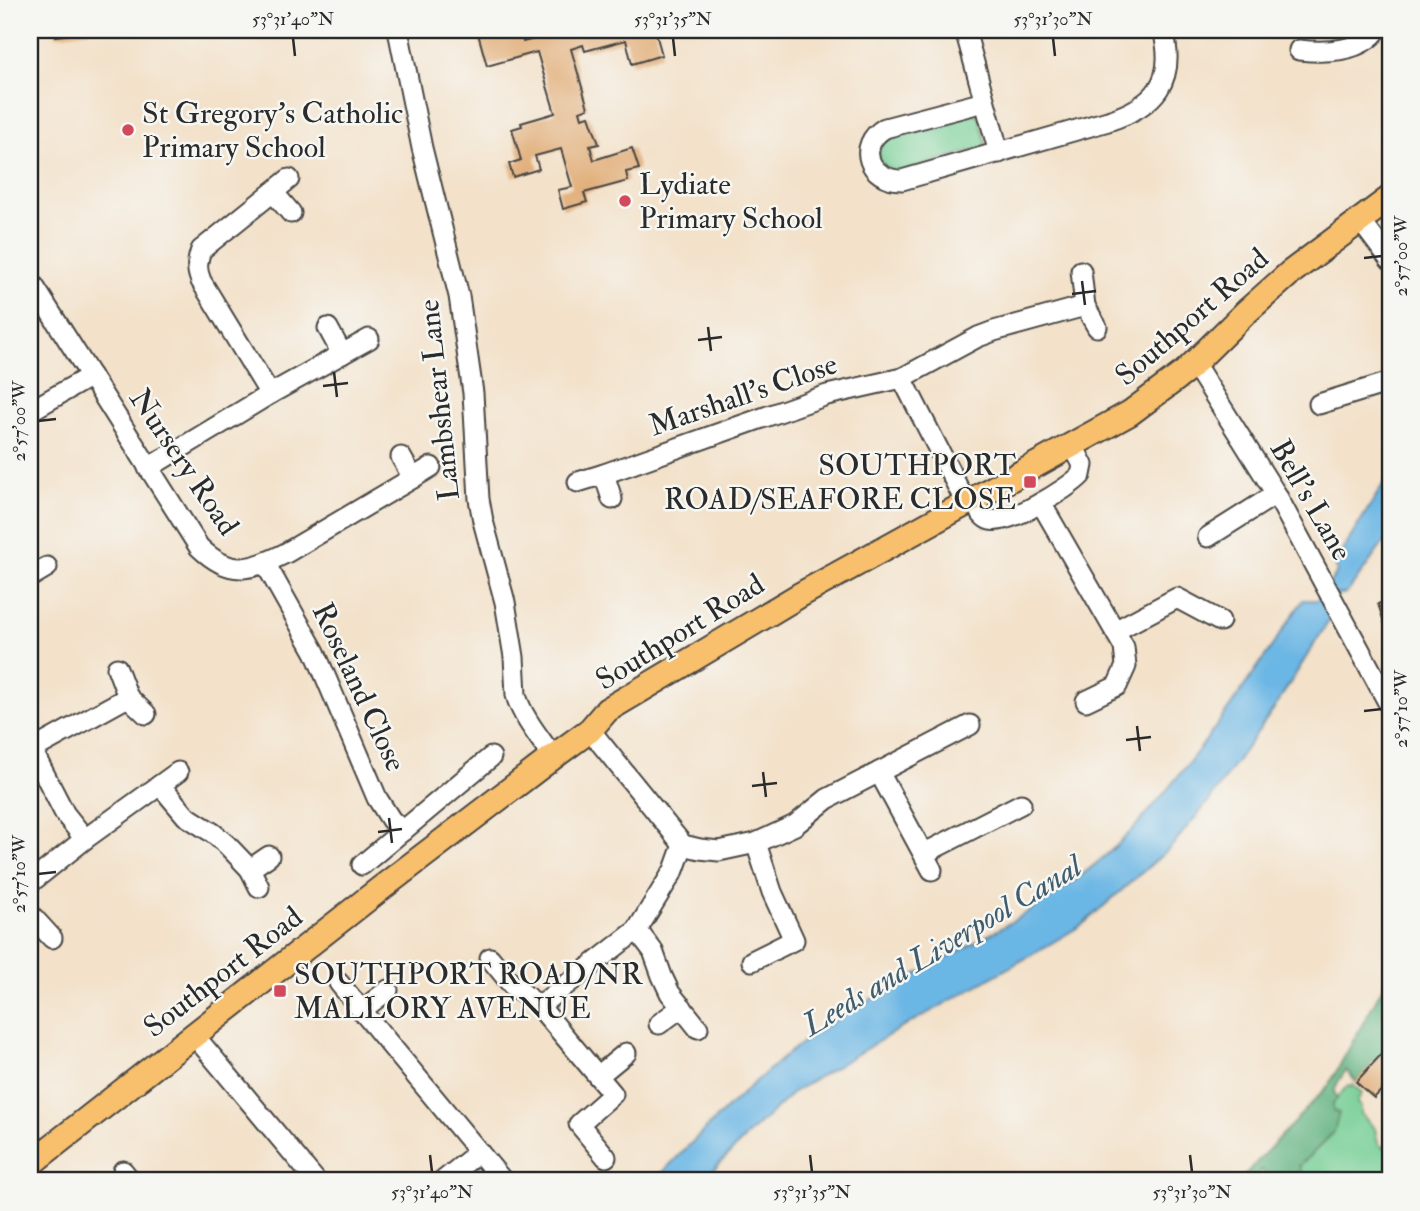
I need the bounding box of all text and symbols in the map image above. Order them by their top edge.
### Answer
text: 53°31'40"N [252,8,334,31]
text: 53°31'35"N [634,8,712,31]
text: 53°31'30"N [1013,8,1093,31]
place label: St Gregory's Catholic Primary School [142,95,403,166]
marker: St Gregory's Catholic Primary School [120,122,136,138]
place label: Lydiate Primary School [639,166,823,237]
marker: Lydiate Primary School [617,193,633,209]
text: 2°57'00"W [1390,215,1413,296]
street label: Southport Road [1108,240,1277,394]
street label: Lambshear Lane [410,297,468,503]
street label: Marshall's Close [644,346,842,444]
text: 2°57'00"W [8,380,31,461]
street label: Nursery Road [121,382,247,543]
street label: Bell's Lane [1262,433,1360,567]
place label: SOUTHPORT ROAD/SEAFORE CLOSE [664,447,1016,518]
marker: SOUTHPORT ROAD/SEAFORE CLOSE [1022,474,1038,490]
street label: Southport Road [589,565,771,698]
street label: Roseland Close [304,597,414,777]
text: 2°57'10"W [1390,669,1413,748]
text: 2°57'10"W [8,834,31,913]
water label: Leeds and Liverpool Canal [793,845,1091,1046]
street label: Southport Road [136,898,310,1046]
place label: SOUTHPORT ROAD/NR MALLORY AVENUE [294,956,644,1027]
marker: SOUTHPORT ROAD/NR MALLORY AVENUE [272,983,288,999]
text: 53°31'40"N [391,1181,473,1204]
text: 53°31'35"N [773,1181,851,1204]
text: 53°31'30"N [1152,1181,1232,1204]

